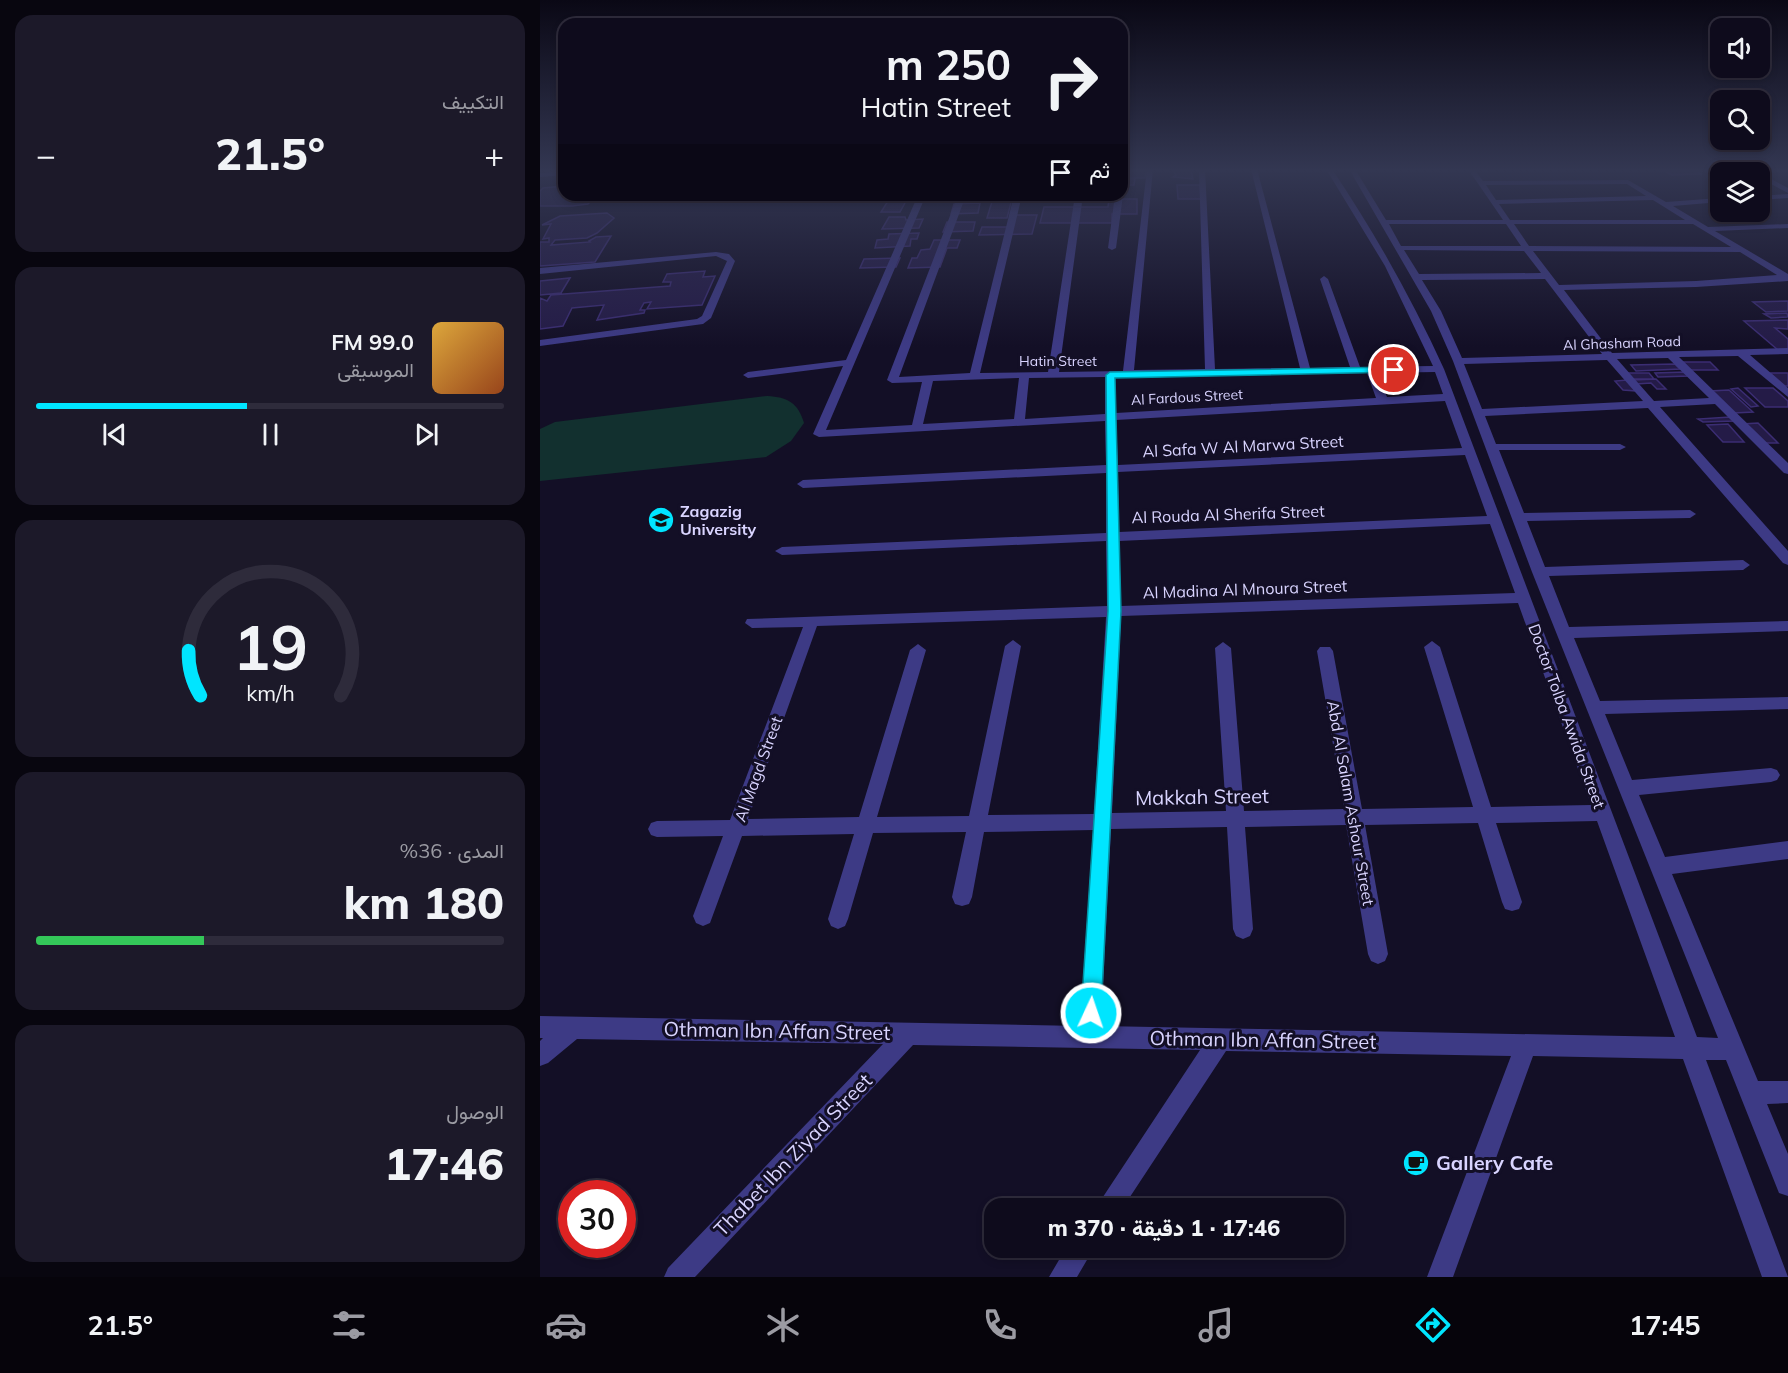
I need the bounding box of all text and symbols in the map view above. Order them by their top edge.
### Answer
map controls [1710,18,1770,222]
button: sound [1710,18,1770,78]
text: 250 m [886,38,1011,91]
icon: right [1032,42,1110,120]
text: التكييف [442,89,504,114]
text: Hatin Street [861,90,1011,124]
button: search [1710,90,1770,150]
text: 21.5° [215,125,325,181]
text: − [36,134,56,175]
text: + [484,134,504,175]
icon: arrive [1044,156,1077,189]
text: ثم [1089,156,1110,184]
button: layers [1710,162,1770,222]
text: 99.0 FM [331,328,414,356]
street label: Al Ghasham Road [1563,332,1681,354]
pin [1368,344,1419,395]
street label: Hatin Street [1019,352,1097,370]
icon: arrive [1377,353,1410,386]
text: الموسيقى [337,357,414,382]
street label: Al Fardous Street [1131,385,1244,409]
icon: previous [98,418,131,451]
icon: pause [254,418,287,451]
icon: next [410,418,443,451]
street label: Al Safa W Al Marwa Street [1142,431,1345,461]
place label: Zagazig University [680,501,757,539]
street label: Al Rouda Al Sherifa Street [1131,501,1325,527]
school or university icon: Zagazig University [646,505,676,535]
street label: Al Madina Al Mnoura Street [1142,575,1348,603]
text: 19 [233,607,307,686]
street label: Doctor Tolba Awida Street [1524,621,1610,811]
text: km/h [246,679,294,706]
street label: Abd Al Salam Ashour Street [1323,699,1379,907]
street label: Al Magd Street [730,713,786,824]
street label: Makkah Street [1135,783,1269,810]
text: المدى · 36% [400,838,504,863]
text: 180 km [343,874,504,930]
position arrow [1059,981,1123,1045]
street label: Othman Ibn Affan Street [663,1016,891,1045]
street label: Othman Ibn Affan Street [1149,1025,1377,1054]
street label: Thabet Ibn Ziyad Street [708,1068,877,1241]
text: الوصول [446,1099,504,1124]
text: 17:46 [384,1135,504,1191]
cafe icon: Gallery Cafe [1401,1148,1431,1178]
place label: Gallery Cafe [1436,1150,1553,1175]
speed limit sign: 30 [558,1180,636,1258]
text: 17:46 · 1 دقيقة · 370 m [1048,1214,1280,1242]
icon: filters [328,1304,370,1346]
icon: car [545,1304,587,1346]
icon: climate [762,1304,804,1346]
icon: phone [979,1304,1021,1346]
icon: music [1195,1304,1237,1346]
icon: directions [1412,1304,1454,1346]
text: 21.5° [88,1308,153,1342]
text: 17:45 [1629,1308,1701,1342]

